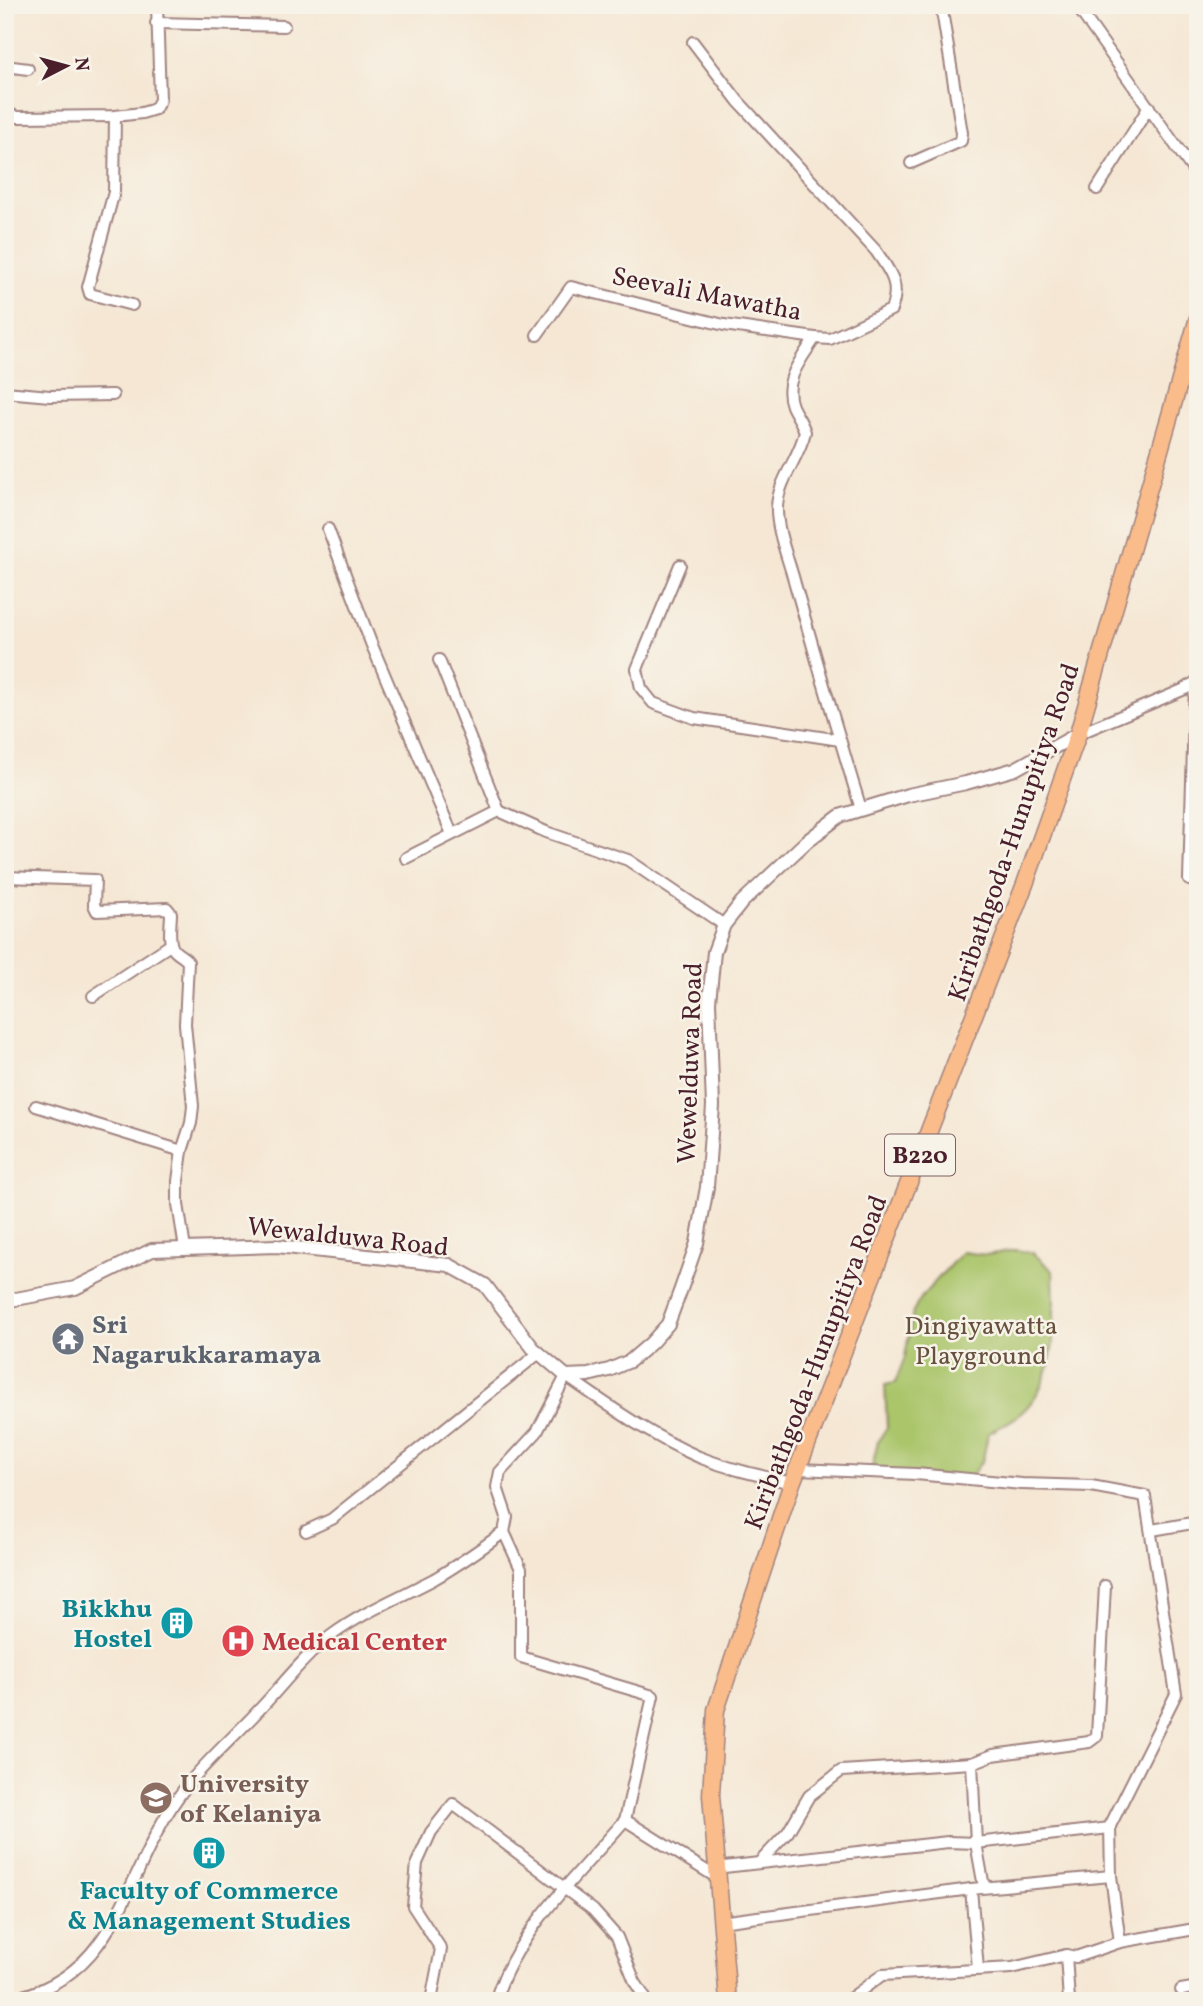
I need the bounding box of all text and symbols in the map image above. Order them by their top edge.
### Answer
north arrow [32,32,102,102]
text: N [67,56,95,73]
street label: Seevali Mawatha [609,259,805,331]
street label: Kiribathgoda-Hunupitiya Road [940,659,1090,1007]
street label: Wewelduwa Road [669,962,713,1164]
road number: B220 [885,1134,955,1176]
street label: Kiribathgoda-Hunupitiya Road [736,1190,897,1535]
street label: Wewalduwa Road [245,1210,450,1266]
place label: Sri Nagarukkaramaya [92,1308,321,1374]
park label: Dingiyawatta Playground [904,1309,1058,1375]
temple icon: Sri Nagarukkaramaya [49,1320,87,1358]
place label: Bikkhu Hostel [61,1592,152,1658]
building icon: Bikkhu Hostel [158,1604,196,1642]
hospital icon: Medical Center [219,1622,257,1660]
place label: Medical Center [262,1625,447,1661]
place label: University of Kelaniya [180,1767,321,1833]
school or university icon: University of Kelaniya [137,1779,175,1817]
building icon: Faculty of Commerce & Management Studies [190,1834,228,1872]
place label: Faculty of Commerce & Management Studies [67,1874,351,1940]

